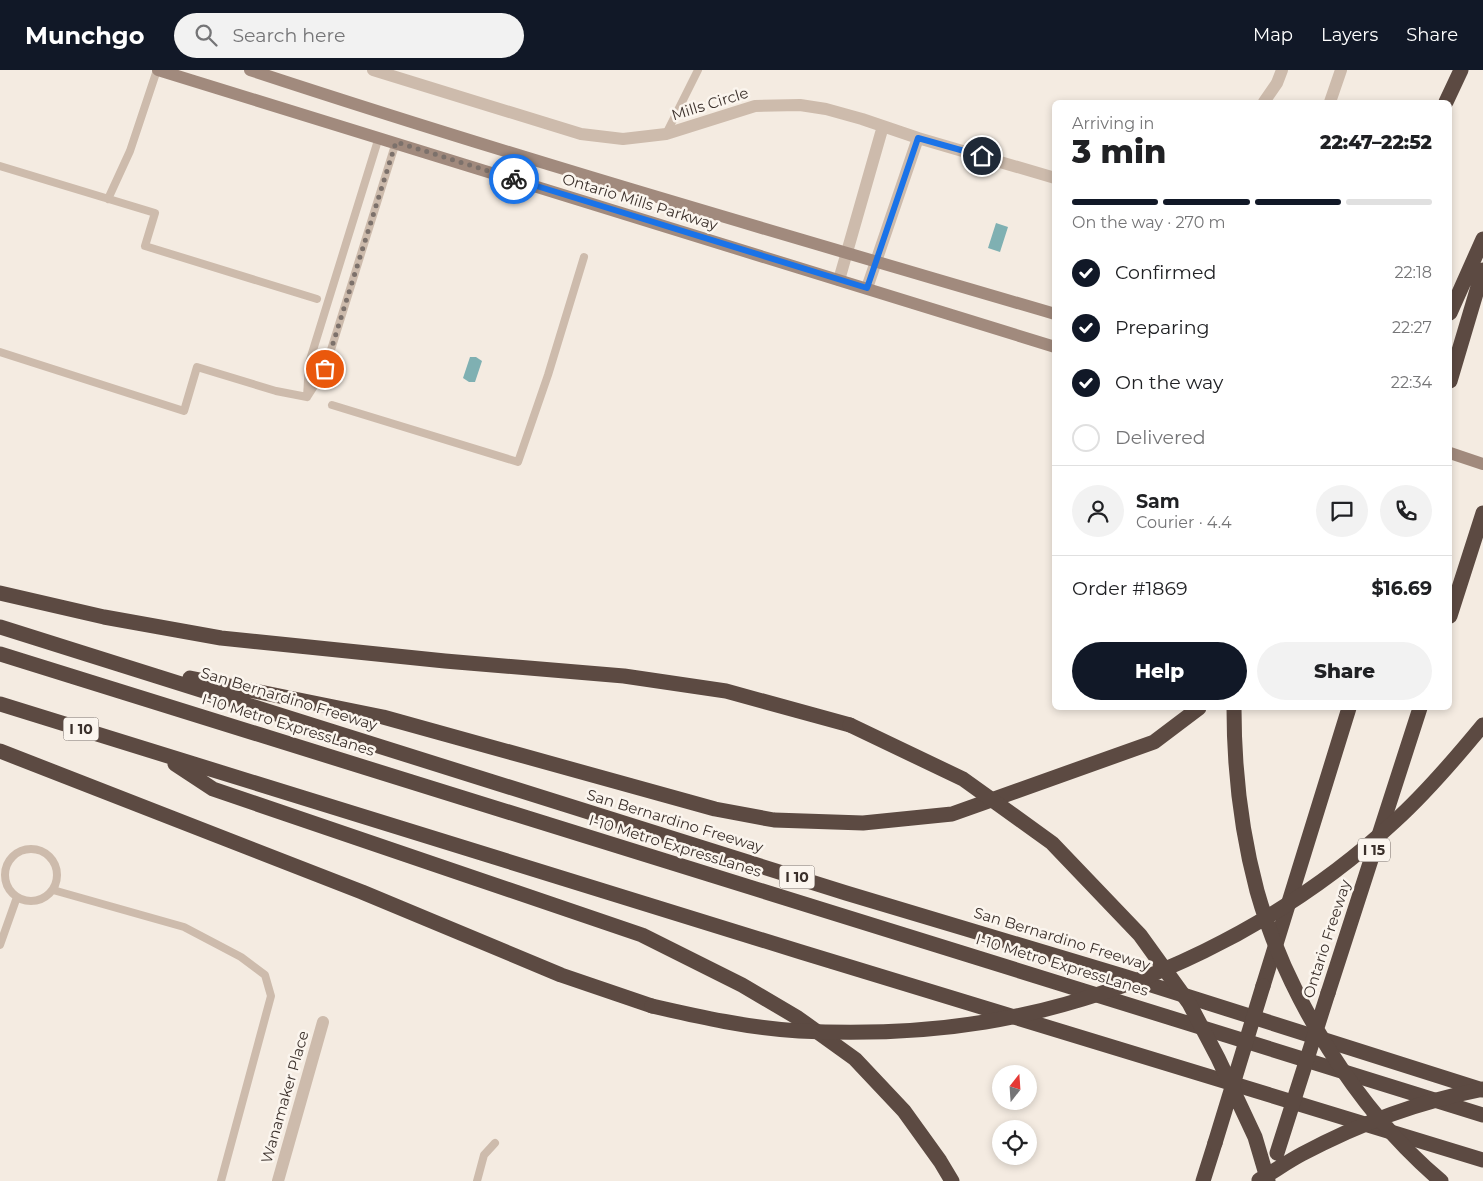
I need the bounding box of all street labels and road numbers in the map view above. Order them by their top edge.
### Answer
street label: Mills Circle [669,83,751,124]
street label: Ontario Mills Parkway [560,169,721,235]
street label: San Bernardino Freeway [199,663,381,735]
street label: I-10 Metro ExpressLanes [199,689,377,760]
road number: I 10 [64,718,98,741]
street label: San Bernardino Freeway [585,785,767,857]
street label: I-10 Metro ExpressLanes [586,810,764,881]
road number: I 15 [1358,838,1390,862]
road number: I 10 [780,866,814,889]
street label: Ontario Freeway [1298,876,1355,1000]
street label: San Bernardino Freeway [972,903,1154,975]
street label: I-10 Metro ExpressLanes [973,929,1151,1000]
street label: Wanamaker Place [256,1028,313,1165]

